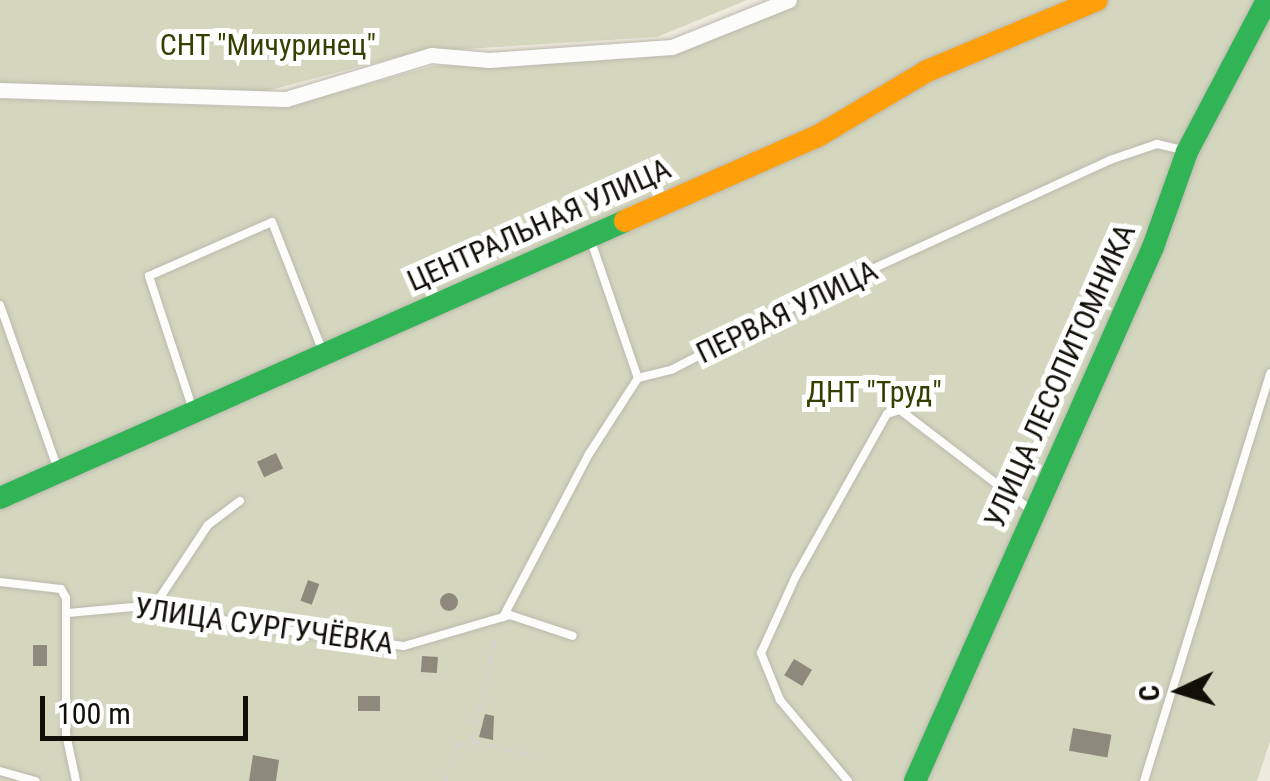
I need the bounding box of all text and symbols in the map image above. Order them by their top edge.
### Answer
park label: СНТ "Мичуринец" [160,27,376,63]
street label: ЦЕНТРАЛЬНАЯ УЛИЦА [402,151,676,299]
street label: УЛИЦА ЛЕСОПИТОМНИКА [977,219,1143,533]
street label: ПЕРВАЯ УЛИЦА [691,253,883,371]
park label: ДНТ "Труд" [806,374,942,410]
street label: УЛИЦА СУРГУЧЁВКА [132,590,396,662]
north arrow [1130,641,1230,741]
scale bar [45,676,252,738]
text: С [1133,684,1167,702]
text: 100 m [57,696,131,731]

